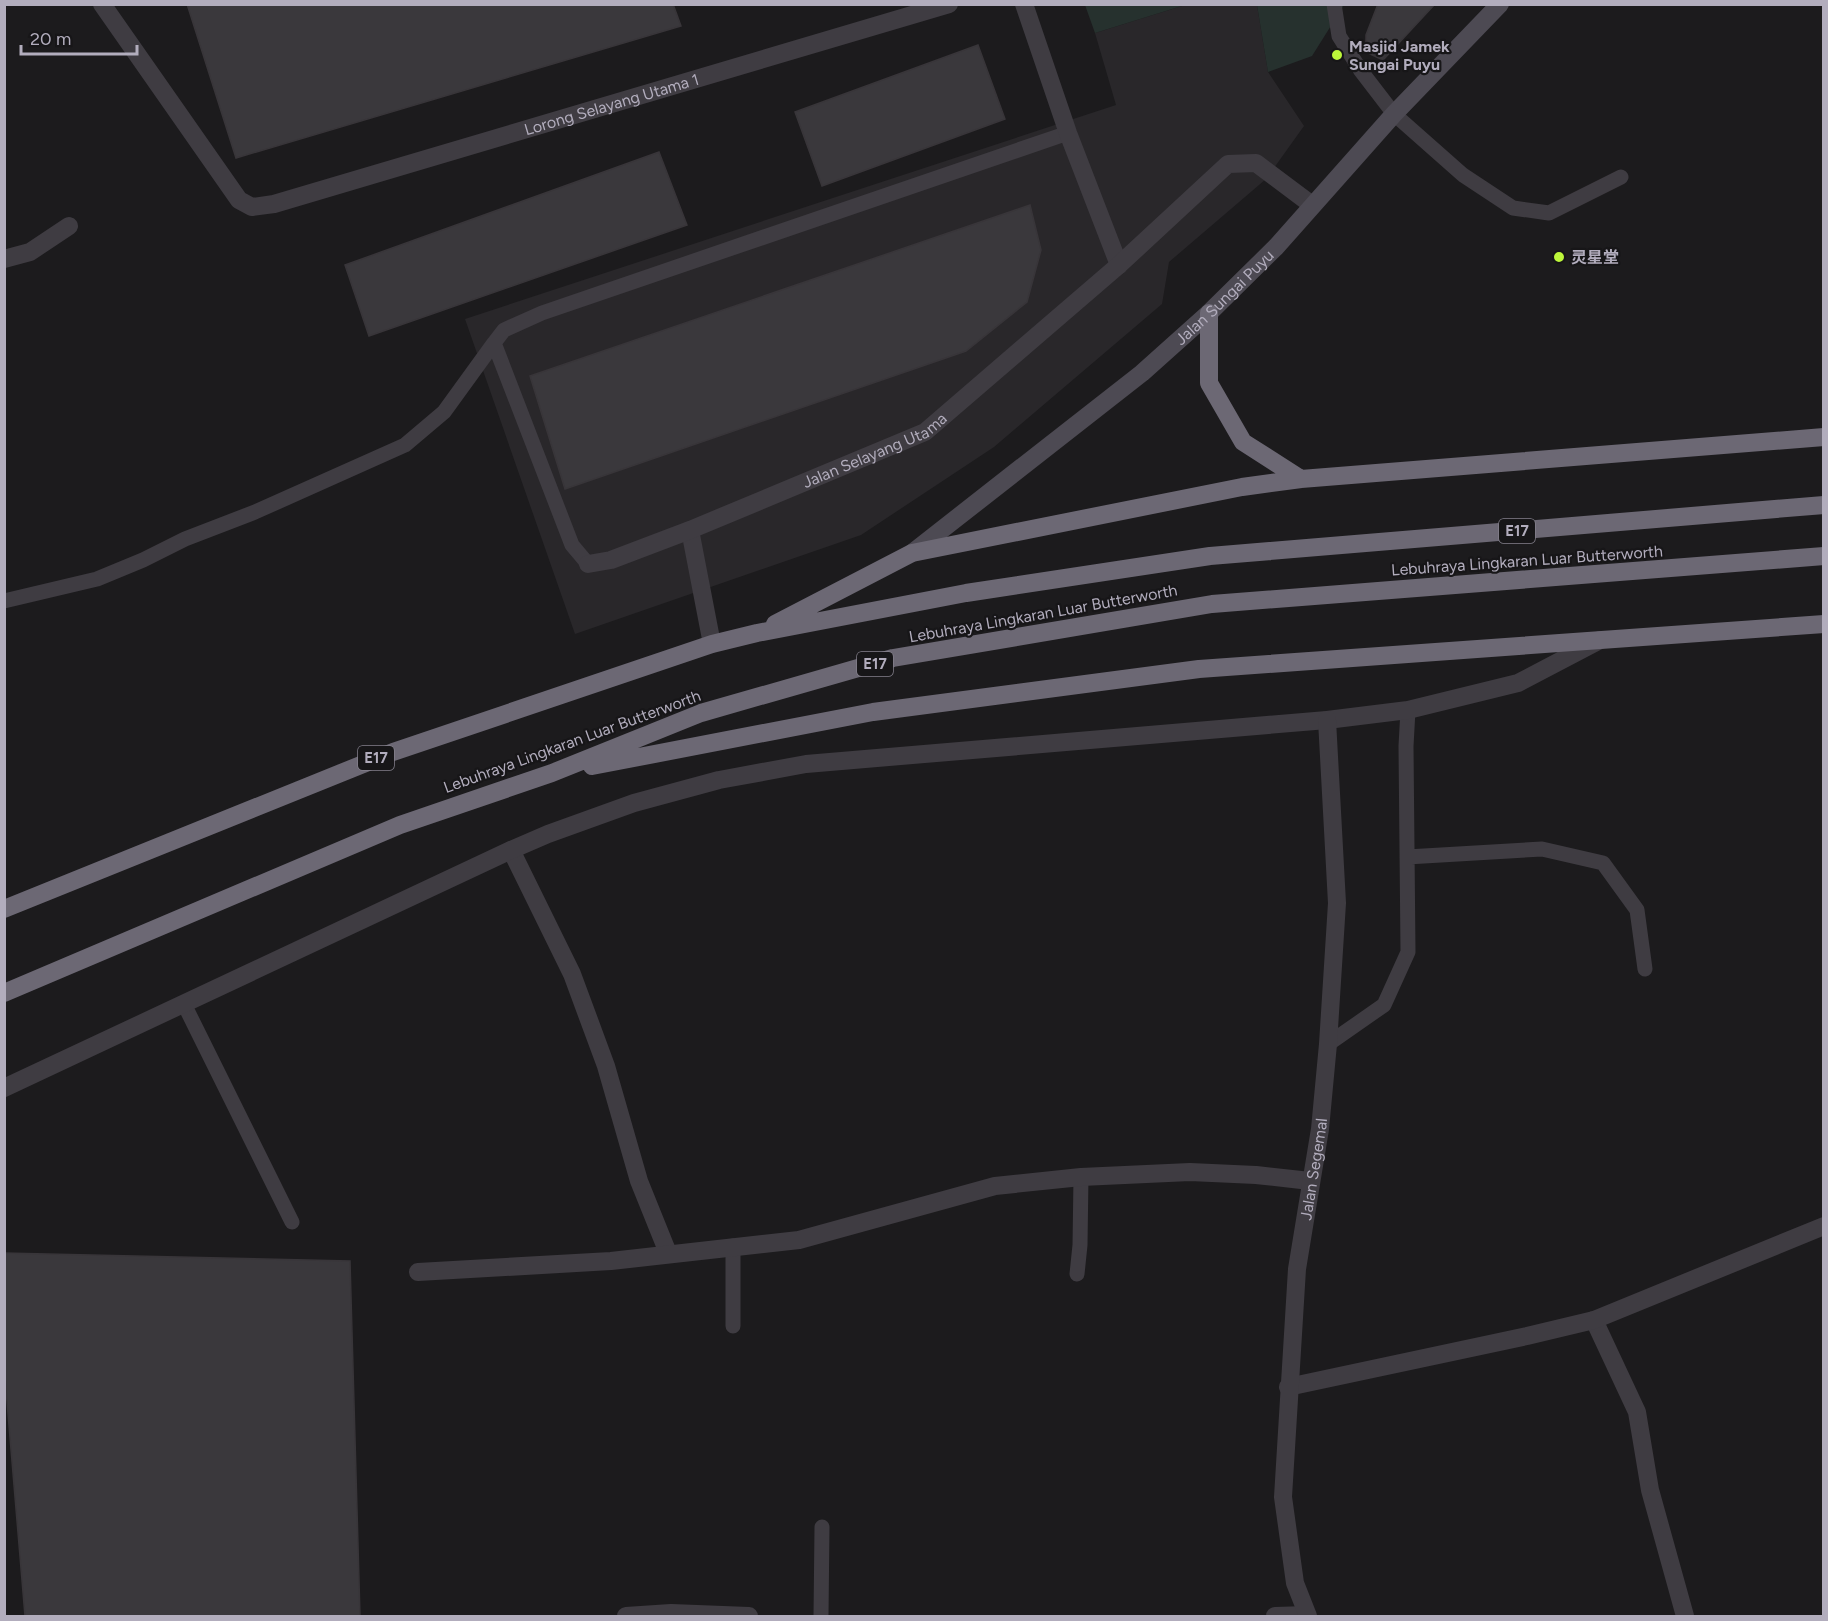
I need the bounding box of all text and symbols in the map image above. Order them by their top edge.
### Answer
scale bar [21,18,136,56]
text: 20 m [30,28,71,50]
place label: Masjid Jamek Sungai Puyu [1349,37,1450,74]
marker: Masjid Jamek Sungai Puyu [1330,48,1344,62]
street label: Lorong Selayang Utama 1 [522,70,701,139]
street label: Jalan Sungai Puyu [1171,246,1278,349]
place label: 灵星堂 [1571,248,1619,267]
marker: 灵星堂 [1552,250,1566,264]
street label: Jalan Selayang Utama [800,409,951,492]
road number: E17 [1499,519,1535,543]
street label: Lebuhraya Lingkaran Luar Butterworth [1391,542,1664,579]
street label: Lebuhraya Lingkaran Luar Butterworth [907,580,1179,646]
road number: E17 [857,652,893,676]
street label: Lebuhraya Lingkaran Luar Butterworth [441,686,703,797]
road number: E17 [358,746,394,770]
street label: Jalan Segemal [1296,1117,1331,1222]

